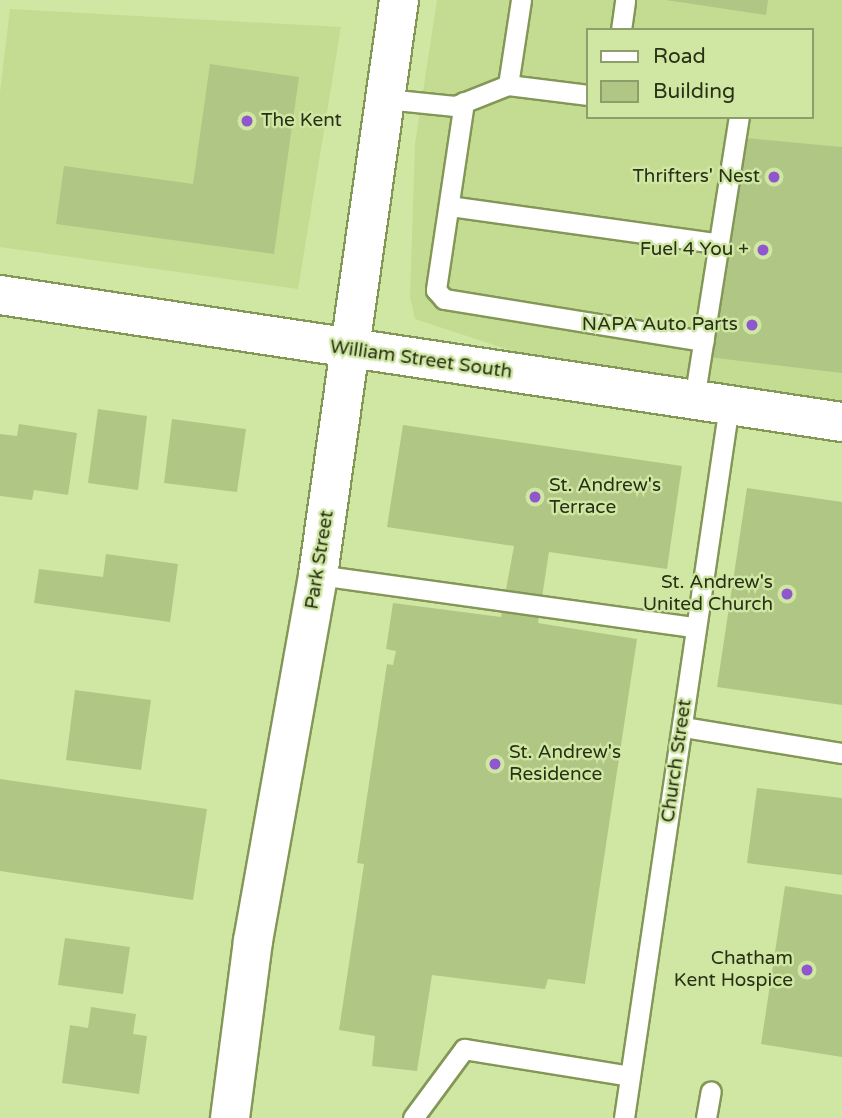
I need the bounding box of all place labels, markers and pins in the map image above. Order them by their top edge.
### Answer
place label: The Kent [261,110,342,132]
marker: The Kent [239,113,255,129]
place label: Thrifters' Nest [632,166,760,188]
marker: Thrifters' Nest [766,169,782,185]
place label: Fuel 4 You + [640,239,749,261]
marker: Fuel 4 You + [755,242,771,258]
place label: NAPA Auto Parts [582,314,738,336]
marker: NAPA Auto Parts [744,317,760,333]
place label: St. Andrew's Terrace [549,475,661,519]
marker: St. Andrew's Terrace [527,489,543,505]
place label: St. Andrew's United Church [643,572,773,616]
marker: St. Andrew's United Church [779,586,795,602]
place label: St. Andrew's Residence [509,742,621,786]
marker: St. Andrew's Residence [487,756,503,772]
place label: Chatham Kent Hospice [674,948,793,992]
marker: Chatham Kent Hospice [799,962,815,978]

